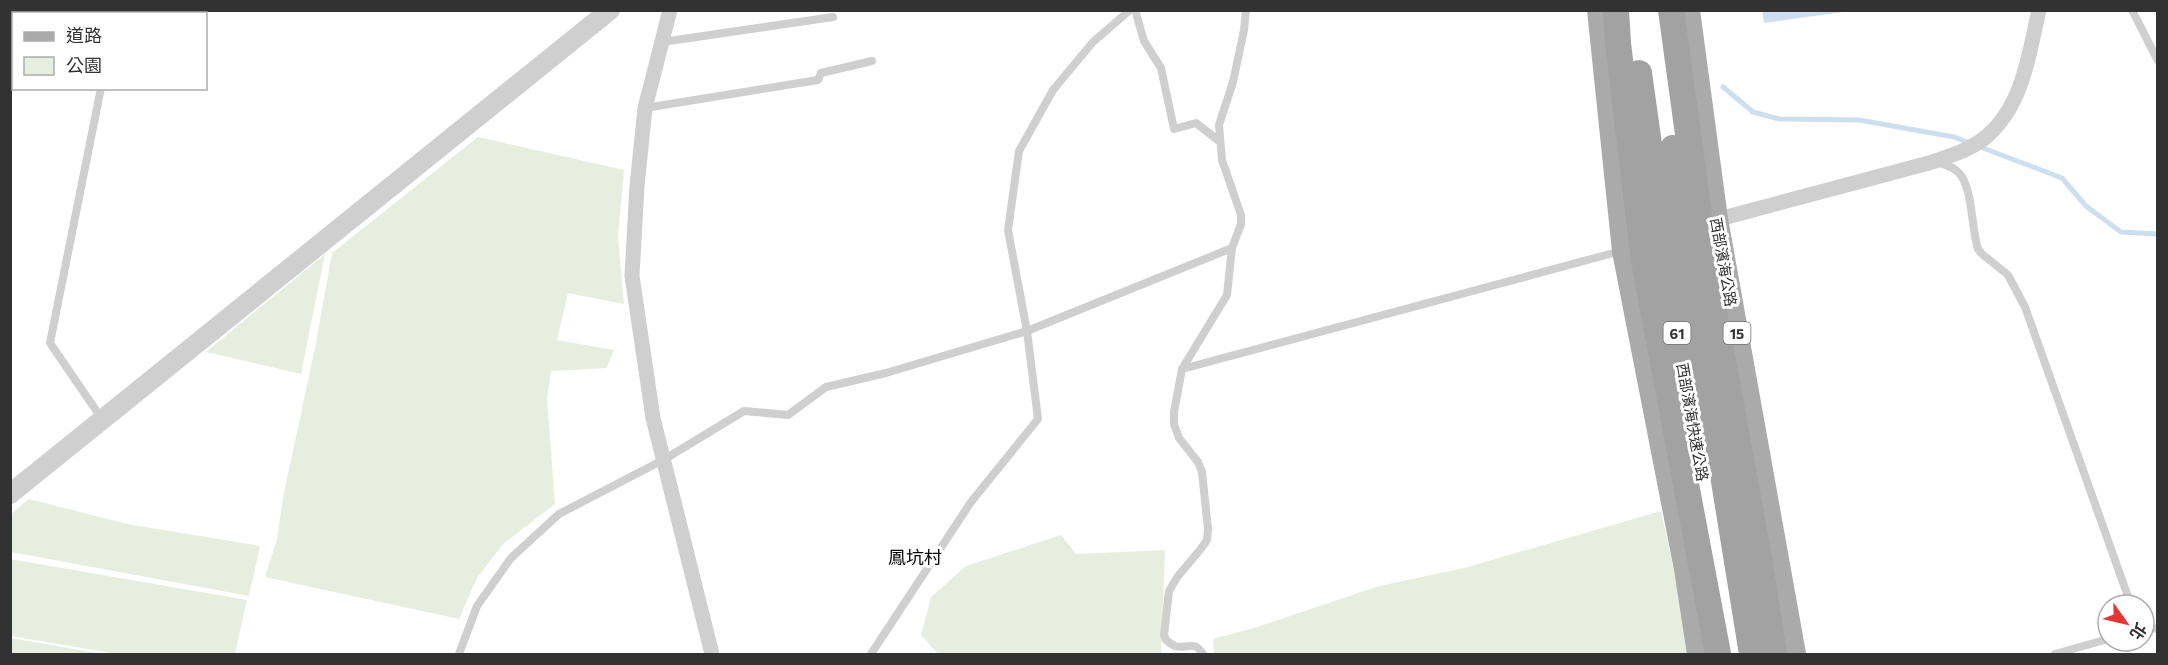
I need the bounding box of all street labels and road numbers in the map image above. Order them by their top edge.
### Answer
street label: 西部濱海公路 [1707,216,1741,308]
road number: 61 [1664,322,1690,344]
road number: 15 [1724,322,1750,344]
street label: 西部濱海快速公路 [1674,361,1712,483]

